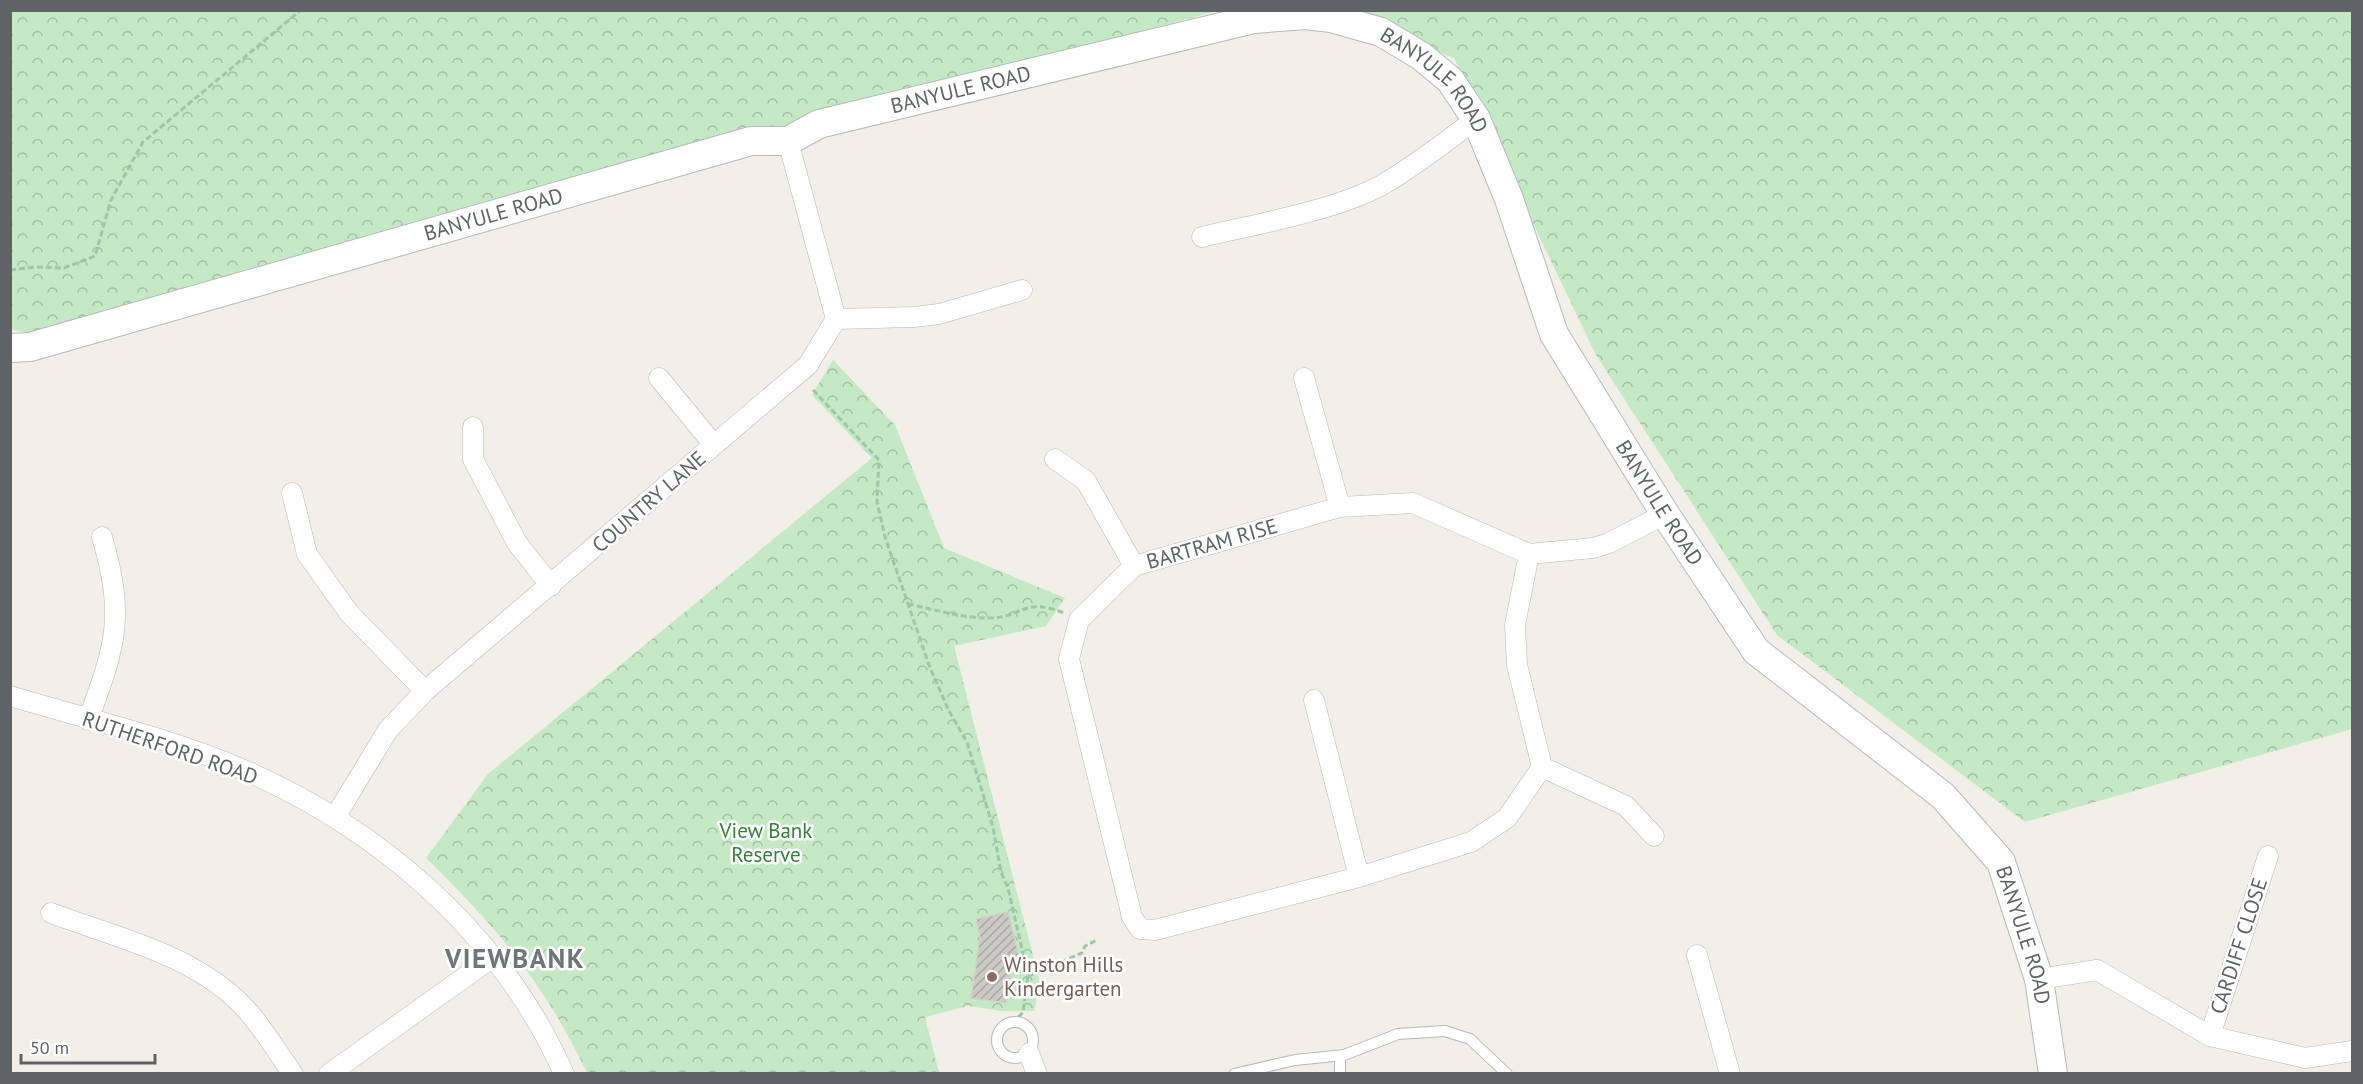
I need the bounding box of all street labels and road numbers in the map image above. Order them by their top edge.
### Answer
street label: BANYULE ROAD [1375,21,1494,136]
street label: BANYULE ROAD [888,59,1033,119]
street label: BANYULE ROAD [421,181,566,247]
street label: BANYULE ROAD [1610,435,1709,571]
street label: COUNTRY LANE [586,445,711,558]
street label: BARTRAM RISE [1143,512,1280,575]
street label: RUTHERFORD ROAD [79,705,262,790]
street label: BANYULE ROAD [1990,862,2057,1006]
street label: CARDIFF CLOSE [2204,874,2273,1017]

